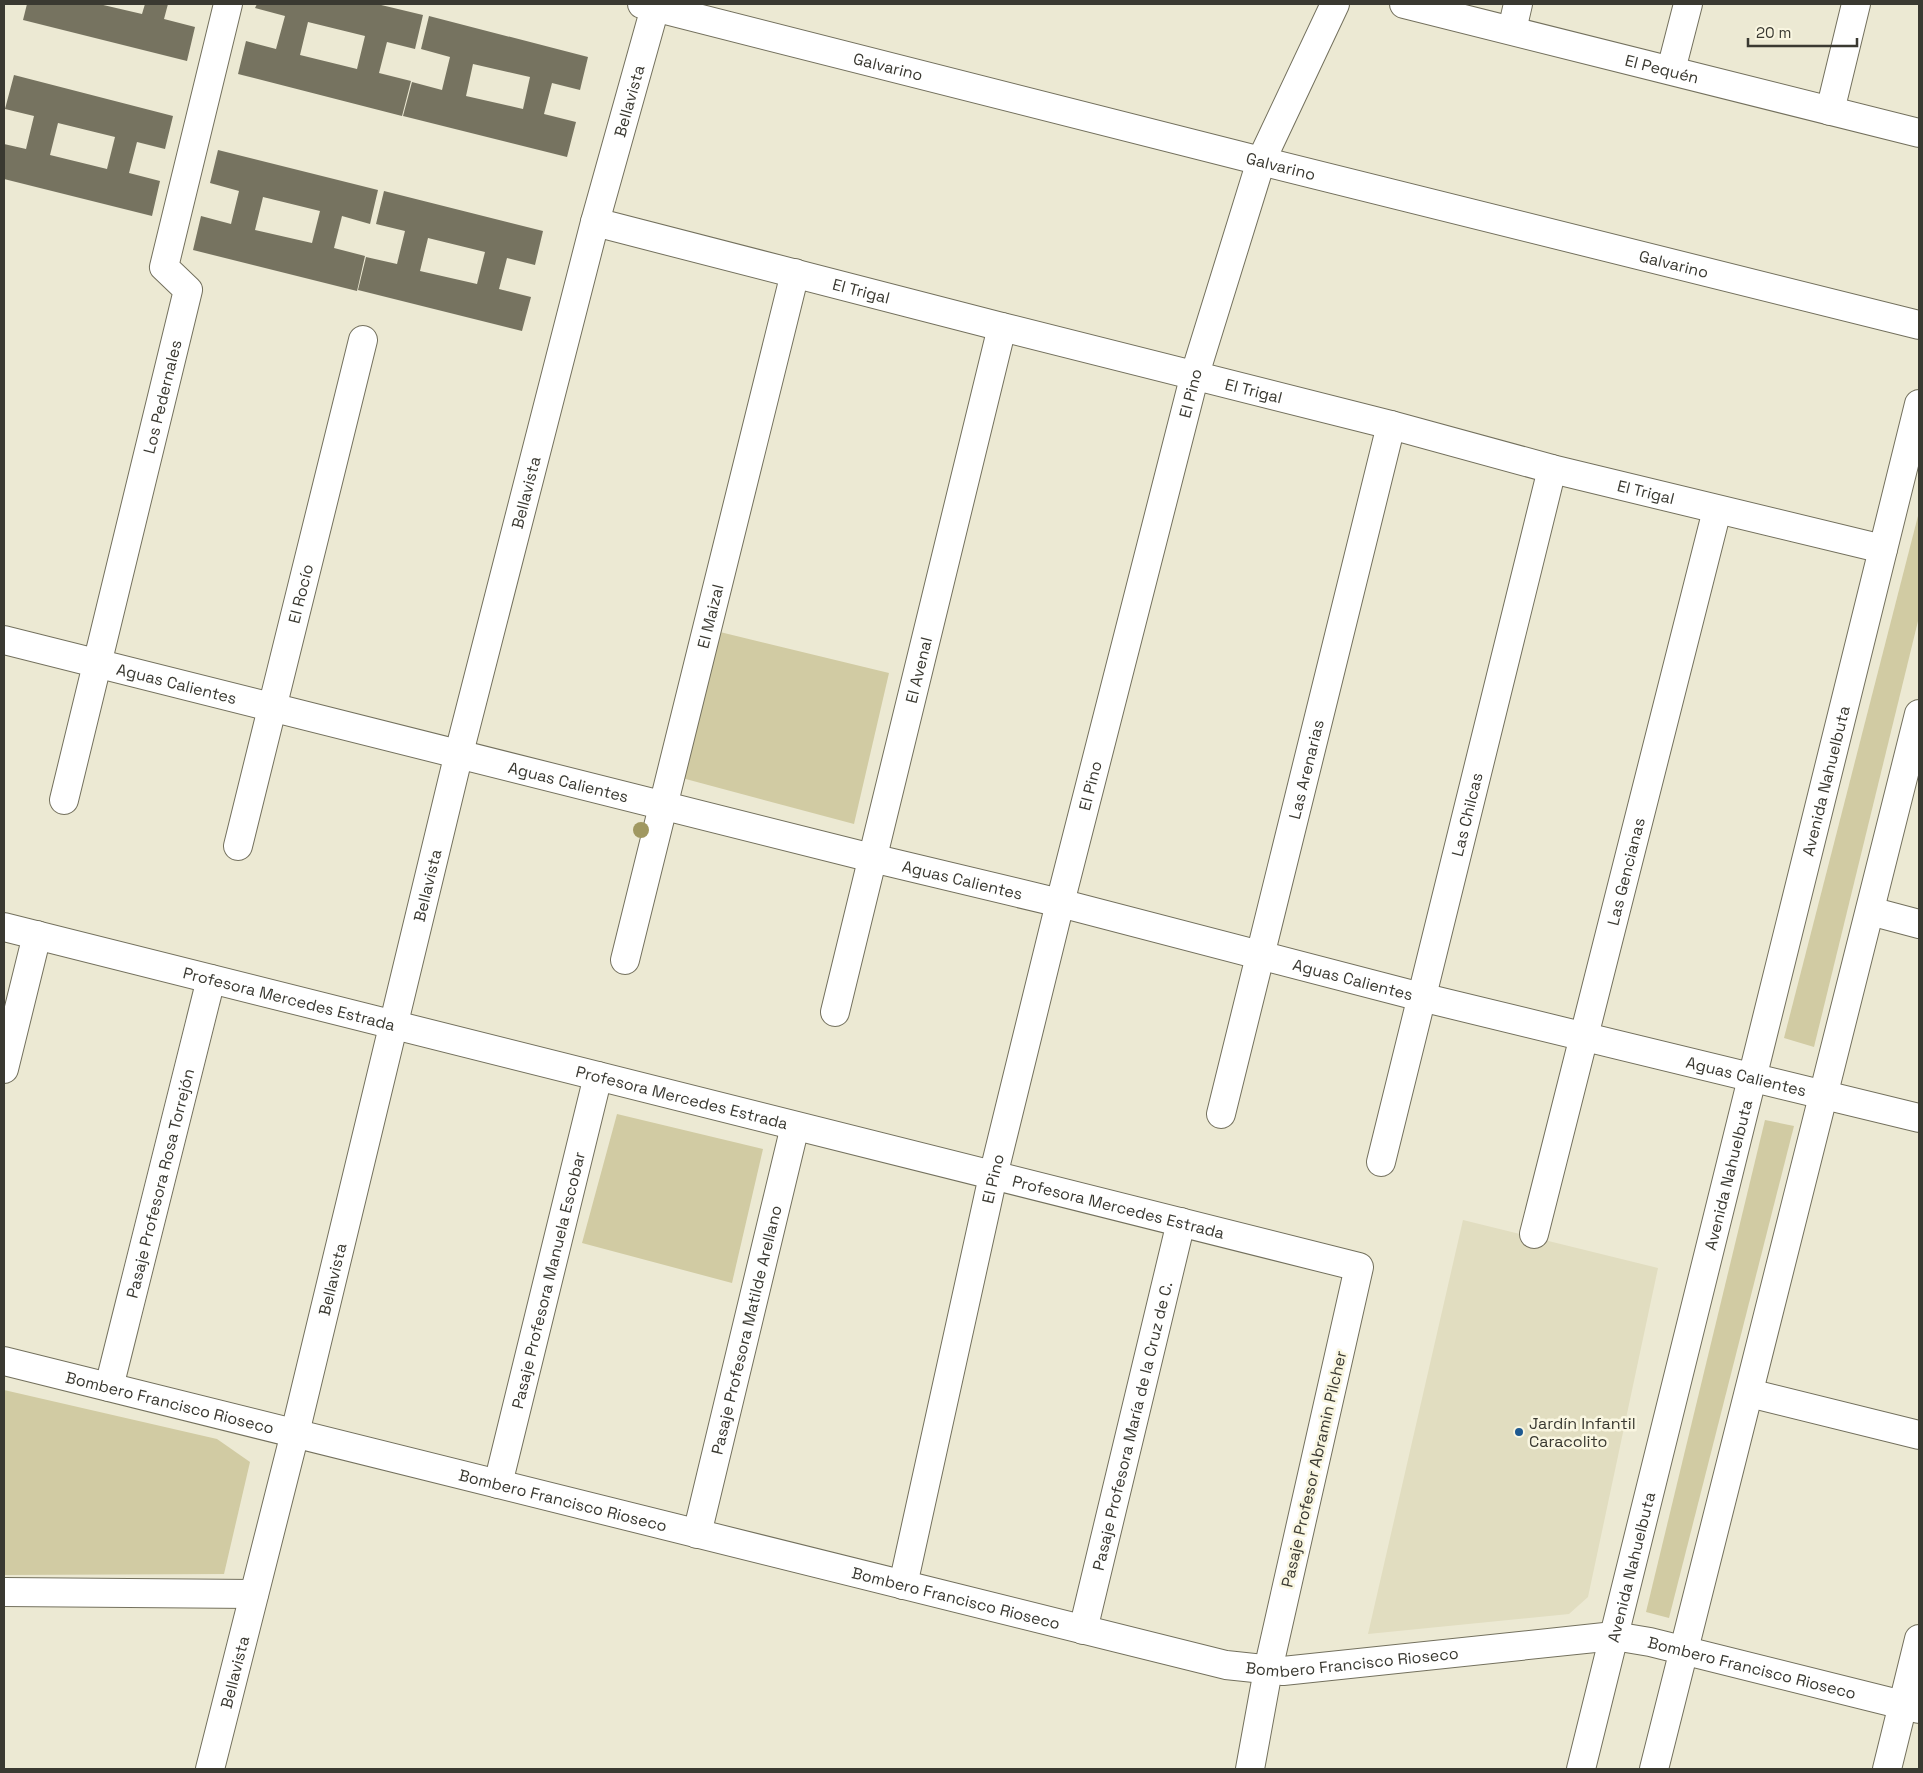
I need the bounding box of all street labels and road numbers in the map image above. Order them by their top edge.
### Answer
street label: Galvarino [851,48,925,85]
street label: El Pequén [1623,49,1701,88]
street label: Bellavista [609,62,649,139]
street label: Galvarino [1244,147,1318,185]
street label: Galvarino [1637,245,1711,283]
street label: El Trigal [830,273,892,308]
street label: Los Pedernales [138,338,186,456]
street label: El Pino [1174,366,1207,420]
street label: El Trigal [1223,373,1285,408]
street label: Bellavista [506,454,545,531]
street label: El Trigal [1615,475,1677,509]
street label: El Rocío [283,562,318,625]
street label: El Maizal [692,582,728,651]
street label: El Avenal [900,635,937,705]
street label: Aguas Calientes [114,658,239,709]
street label: Avenida Nahuelbuta [1797,703,1854,858]
street label: Las Arenarias [1284,717,1328,821]
street label: Aguas Calientes [506,757,631,807]
street label: El Pino [1074,759,1106,813]
street label: Las Chilcas [1446,770,1487,858]
street label: Las Gencianas [1602,815,1649,927]
street label: Bellavista [408,847,446,924]
street label: Aguas Calientes [900,855,1025,904]
street label: Aguas Calientes [1291,954,1415,1005]
street label: Profesora Mercedes Estrada [181,962,397,1035]
street label: Aguas Calientes [1684,1051,1809,1101]
street label: Profesora Mercedes Estrada [574,1060,790,1134]
street label: Pasaje Profesora Rosa Torrejón [121,1066,199,1300]
street label: Avenida Nahuelbuta [1699,1098,1757,1252]
street label: Pasaje Profesora Manuela Escobar [506,1149,590,1411]
street label: El Pino [977,1152,1009,1206]
street label: Profesora Mercedes Estrada [1010,1170,1227,1243]
street label: Pasaje Profesora Matilde Arellano [706,1203,786,1457]
street label: Bellavista [313,1241,351,1317]
street label: Pasaje Profesora María de la Cruz de C. [1087,1279,1177,1572]
street label: Pasaje Profesor Abramin Pilcher [1277,1349,1351,1589]
street label: Bombero Francisco Rioseco [64,1366,276,1438]
street label: Bombero Francisco Rioseco [457,1464,669,1536]
street label: Avenida Nahuelbuta [1602,1490,1660,1645]
street label: Bombero Francisco Rioseco [850,1562,1062,1634]
street label: Bombero Francisco Rioseco [1646,1631,1858,1703]
street label: Bellavista [215,1634,254,1711]
street label: Bombero Francisco Rioseco [1245,1642,1460,1682]

